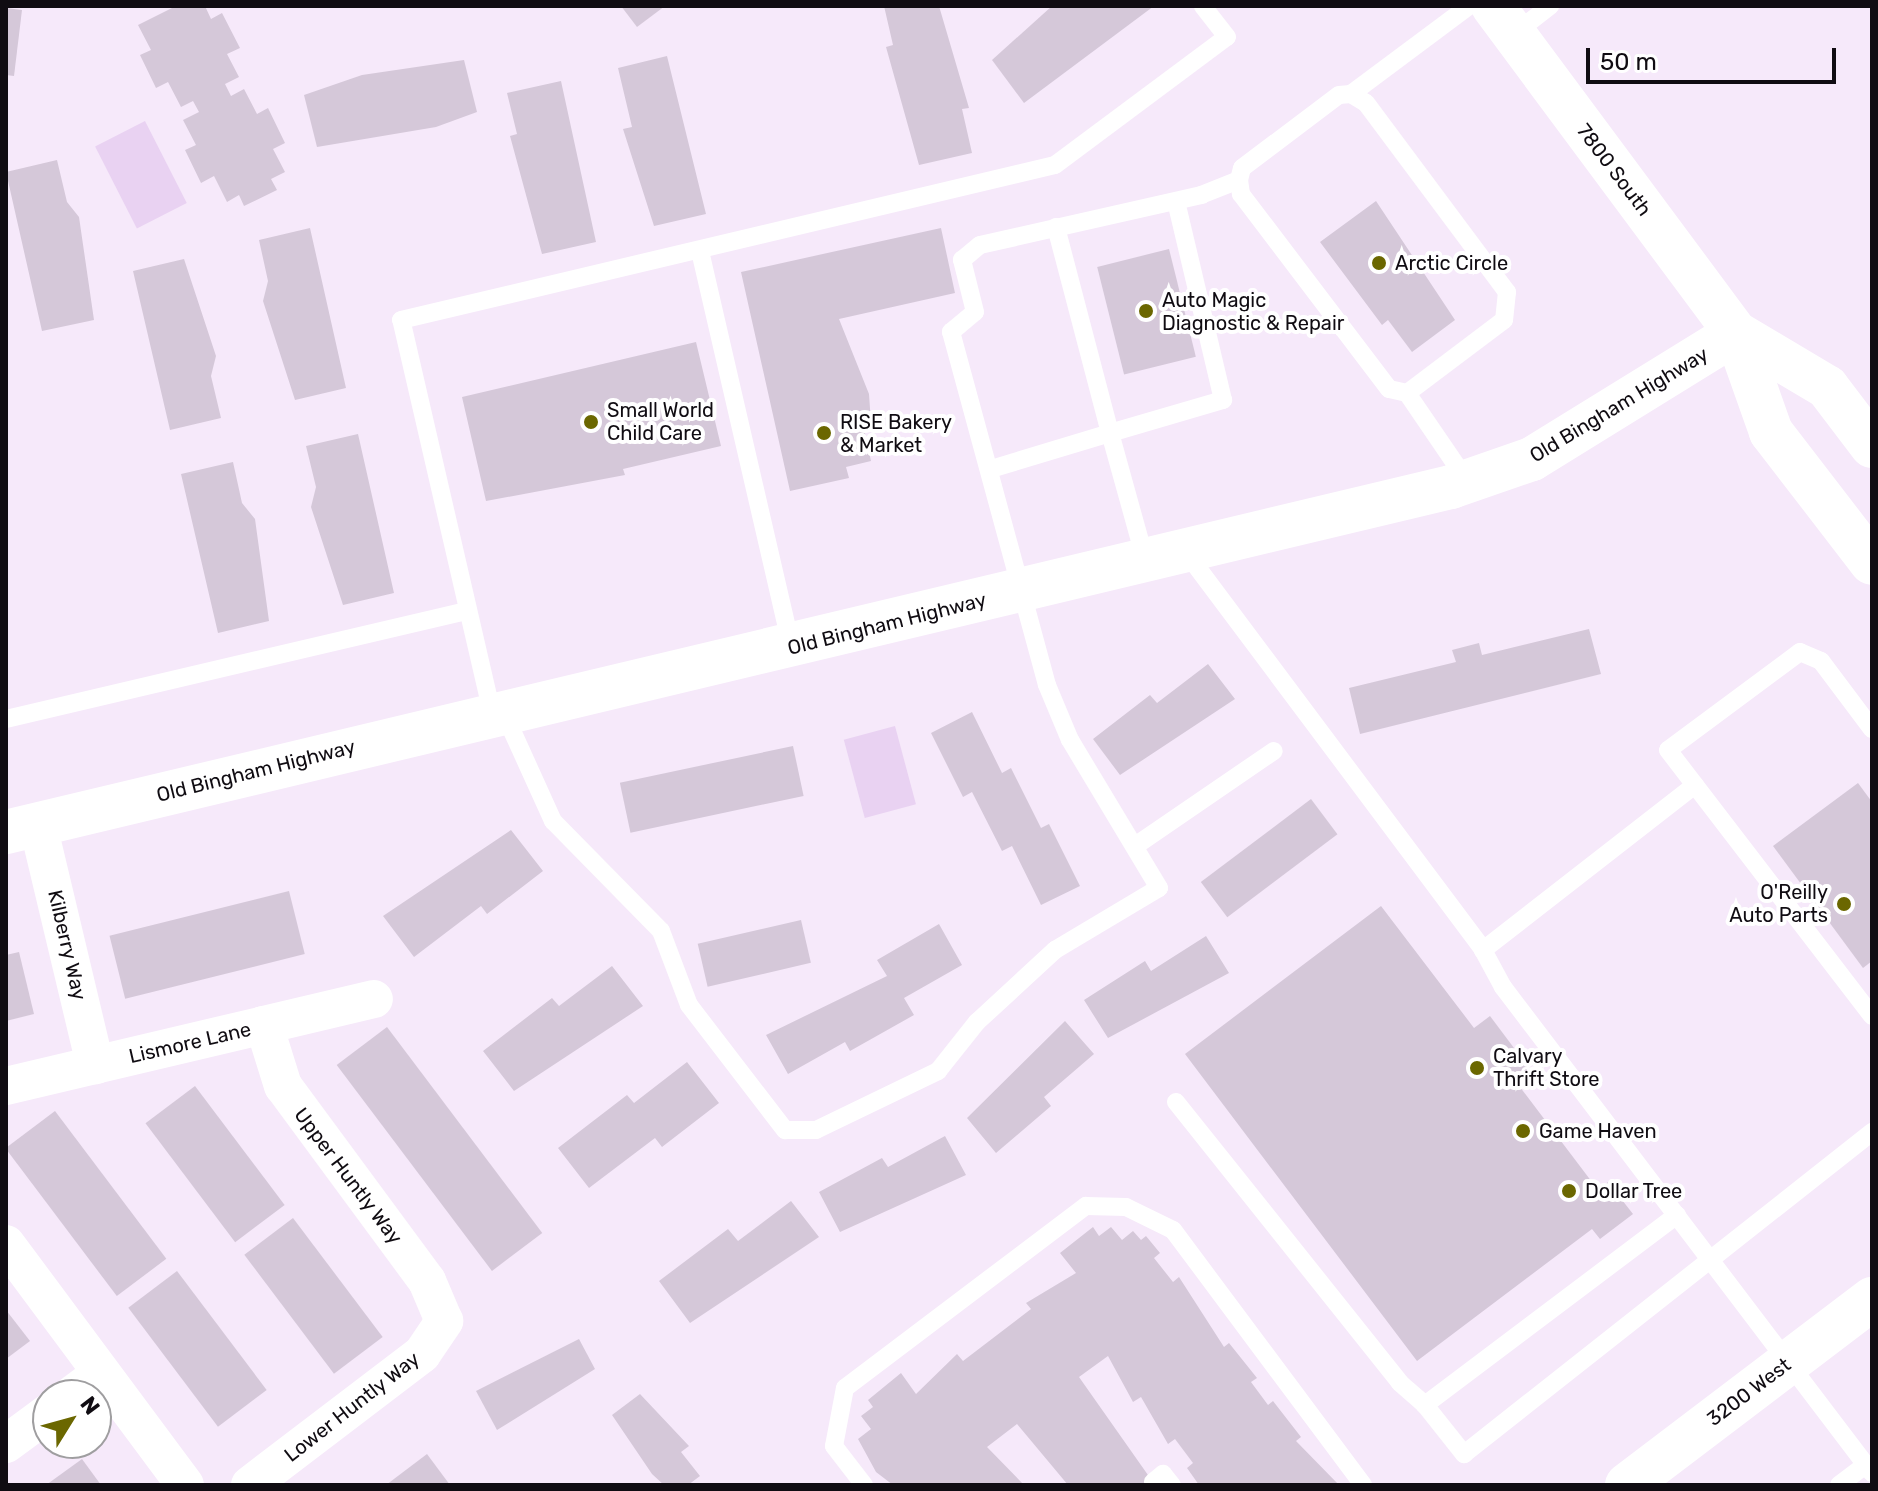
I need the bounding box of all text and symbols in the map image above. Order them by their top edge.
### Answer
scale bar [1590,32,1840,82]
text: 50 m [1600,48,1657,76]
street label: 7800 South [1572,119,1656,221]
place label: Arctic Circle [1395,251,1508,275]
marker: Arctic Circle [1370,254,1388,272]
place label: Auto Magic Diagnostic & Repair [1162,288,1344,335]
marker: Auto Magic Diagnostic & Repair [1137,302,1155,320]
street label: Old Bingham Highway [1525,342,1713,468]
place label: Small World Child Care [607,398,714,445]
place label: RISE Bakery & Market [840,410,952,457]
marker: Small World Child Care [582,413,600,431]
marker: RISE Bakery & Market [815,424,833,442]
street label: Old Bingham Highway [785,588,989,660]
street label: Old Bingham Highway [154,735,358,807]
place label: O'Reilly Auto Parts [1729,880,1828,927]
street label: Kilberry Way [43,887,91,1003]
marker: O'Reilly Auto Parts [1835,895,1853,913]
street label: Lismore Lane [127,1017,253,1069]
place label: Calvary Thrift Store [1493,1044,1600,1091]
marker: Calvary Thrift Store [1468,1059,1486,1077]
street label: Upper Huntly Way [288,1103,408,1249]
place label: Game Haven [1539,1119,1657,1143]
marker: Game Haven [1514,1122,1532,1140]
place label: Dollar Tree [1585,1179,1683,1203]
marker: Dollar Tree [1560,1182,1578,1200]
street label: Lower Huntly Way [279,1346,425,1468]
street label: 3200 West [1702,1353,1796,1431]
north arrow [32,1379,112,1459]
text: N [74,1391,106,1420]

